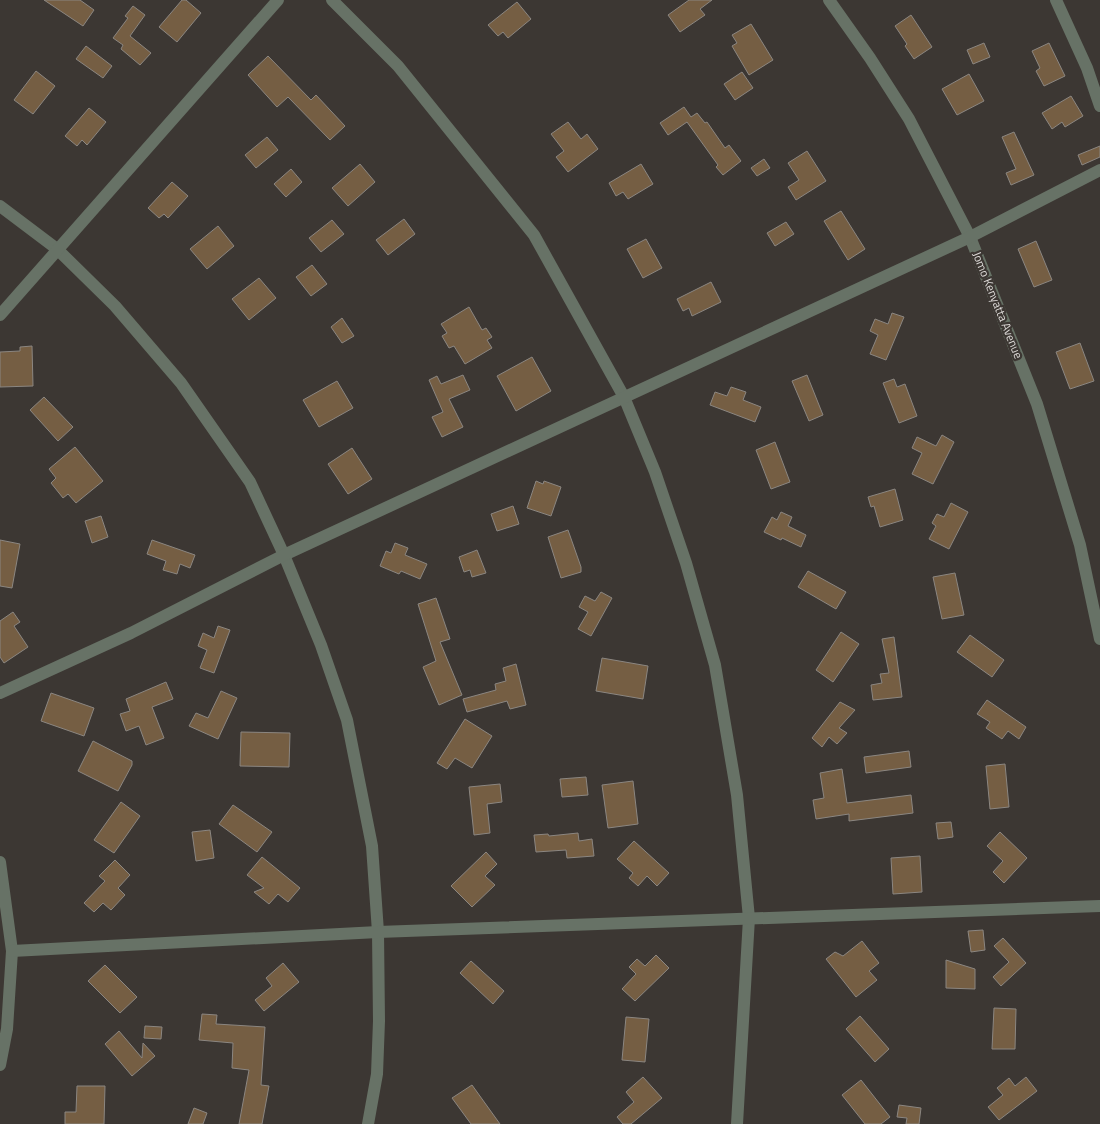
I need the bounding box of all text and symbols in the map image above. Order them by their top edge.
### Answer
street label: Jomo Kenyatta Avenue [968,249,1028,361]

